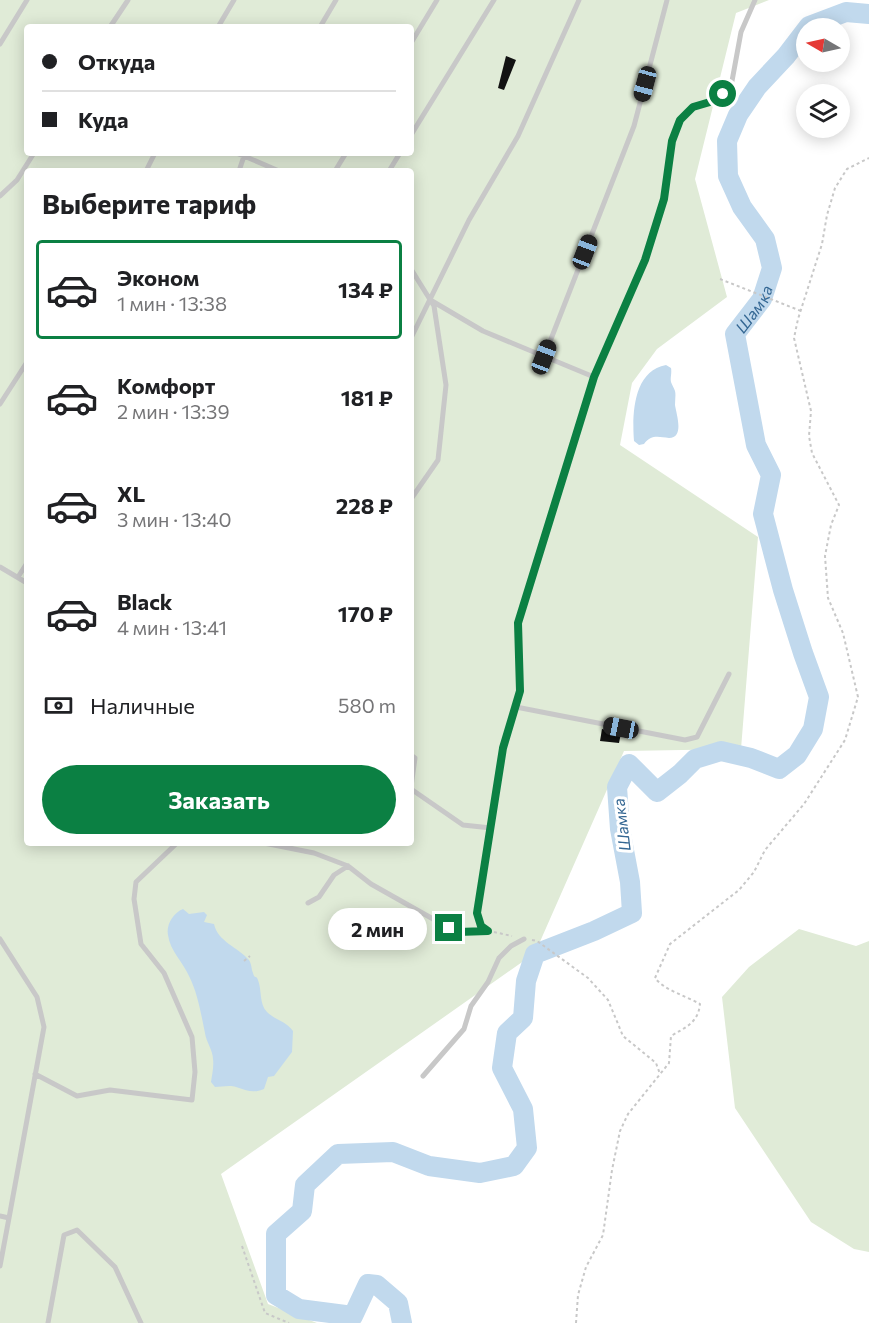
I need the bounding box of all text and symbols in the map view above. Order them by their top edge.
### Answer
north arrow [796,18,850,72]
map controls [796,18,850,138]
text: Откуда [78,48,155,75]
car [632,64,658,104]
route start [709,80,736,107]
button: layers [796,84,850,138]
text: Куда [78,106,128,133]
text: Выберите тариф [42,187,256,220]
car [570,232,600,272]
icon: car [45,263,99,317]
text: Эконом [117,264,199,291]
text: 134 ₽ [338,276,393,303]
water label: Шамка [730,283,775,336]
text: 1 мин · 13:38 [117,291,227,315]
car [529,337,559,377]
icon: car [45,371,99,425]
text: Комфорт [117,372,215,399]
text: 181 ₽ [341,384,393,411]
text: 2 мин · 13:39 [117,399,230,423]
icon: car [45,479,99,533]
text: XL [117,480,145,507]
text: 228 ₽ [336,492,393,519]
text: 3 мин · 13:40 [117,507,231,531]
icon: car [45,587,99,641]
text: Black [117,588,172,615]
text: 170 ₽ [338,600,393,627]
text: 4 мин · 13:41 [117,615,227,639]
icon: cash [42,689,75,722]
text: Наличные [90,692,195,719]
text: 580 m [338,693,396,717]
car [602,716,640,740]
button: Заказать [42,765,396,834]
water label: Шамка [608,797,634,853]
callout: 2 мин [329,907,428,949]
route end [435,914,462,941]
text: 2 мин [351,917,404,941]

